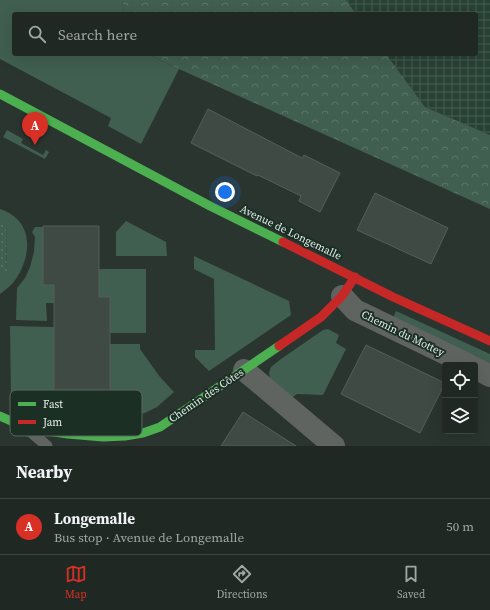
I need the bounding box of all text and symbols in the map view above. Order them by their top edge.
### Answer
search box [12,12,478,56]
icon: search [26,23,48,45]
text: Search here [58,24,137,45]
pin: A [22,112,48,145]
your location [215,182,235,202]
street label: Avenue de Longemalle [238,201,344,264]
street label: Chemin du Mottey [359,307,447,360]
map controls [442,362,478,434]
button: locate [442,362,478,398]
street label: Chemin des Côtes [166,365,247,426]
legend [10,390,142,436]
text: Fast [43,397,63,412]
button: layers [442,398,478,434]
text: Jam [42,415,62,430]
text: Nearby [16,460,72,484]
text: Longemalle [54,508,135,529]
text: A [25,518,33,535]
text: 50 m [446,518,474,535]
text: Bus stop · Avenue de Longemalle [54,529,244,546]
tab: Map [65,563,87,602]
tab: Directions [216,563,267,602]
tab: Saved [397,563,425,602]

